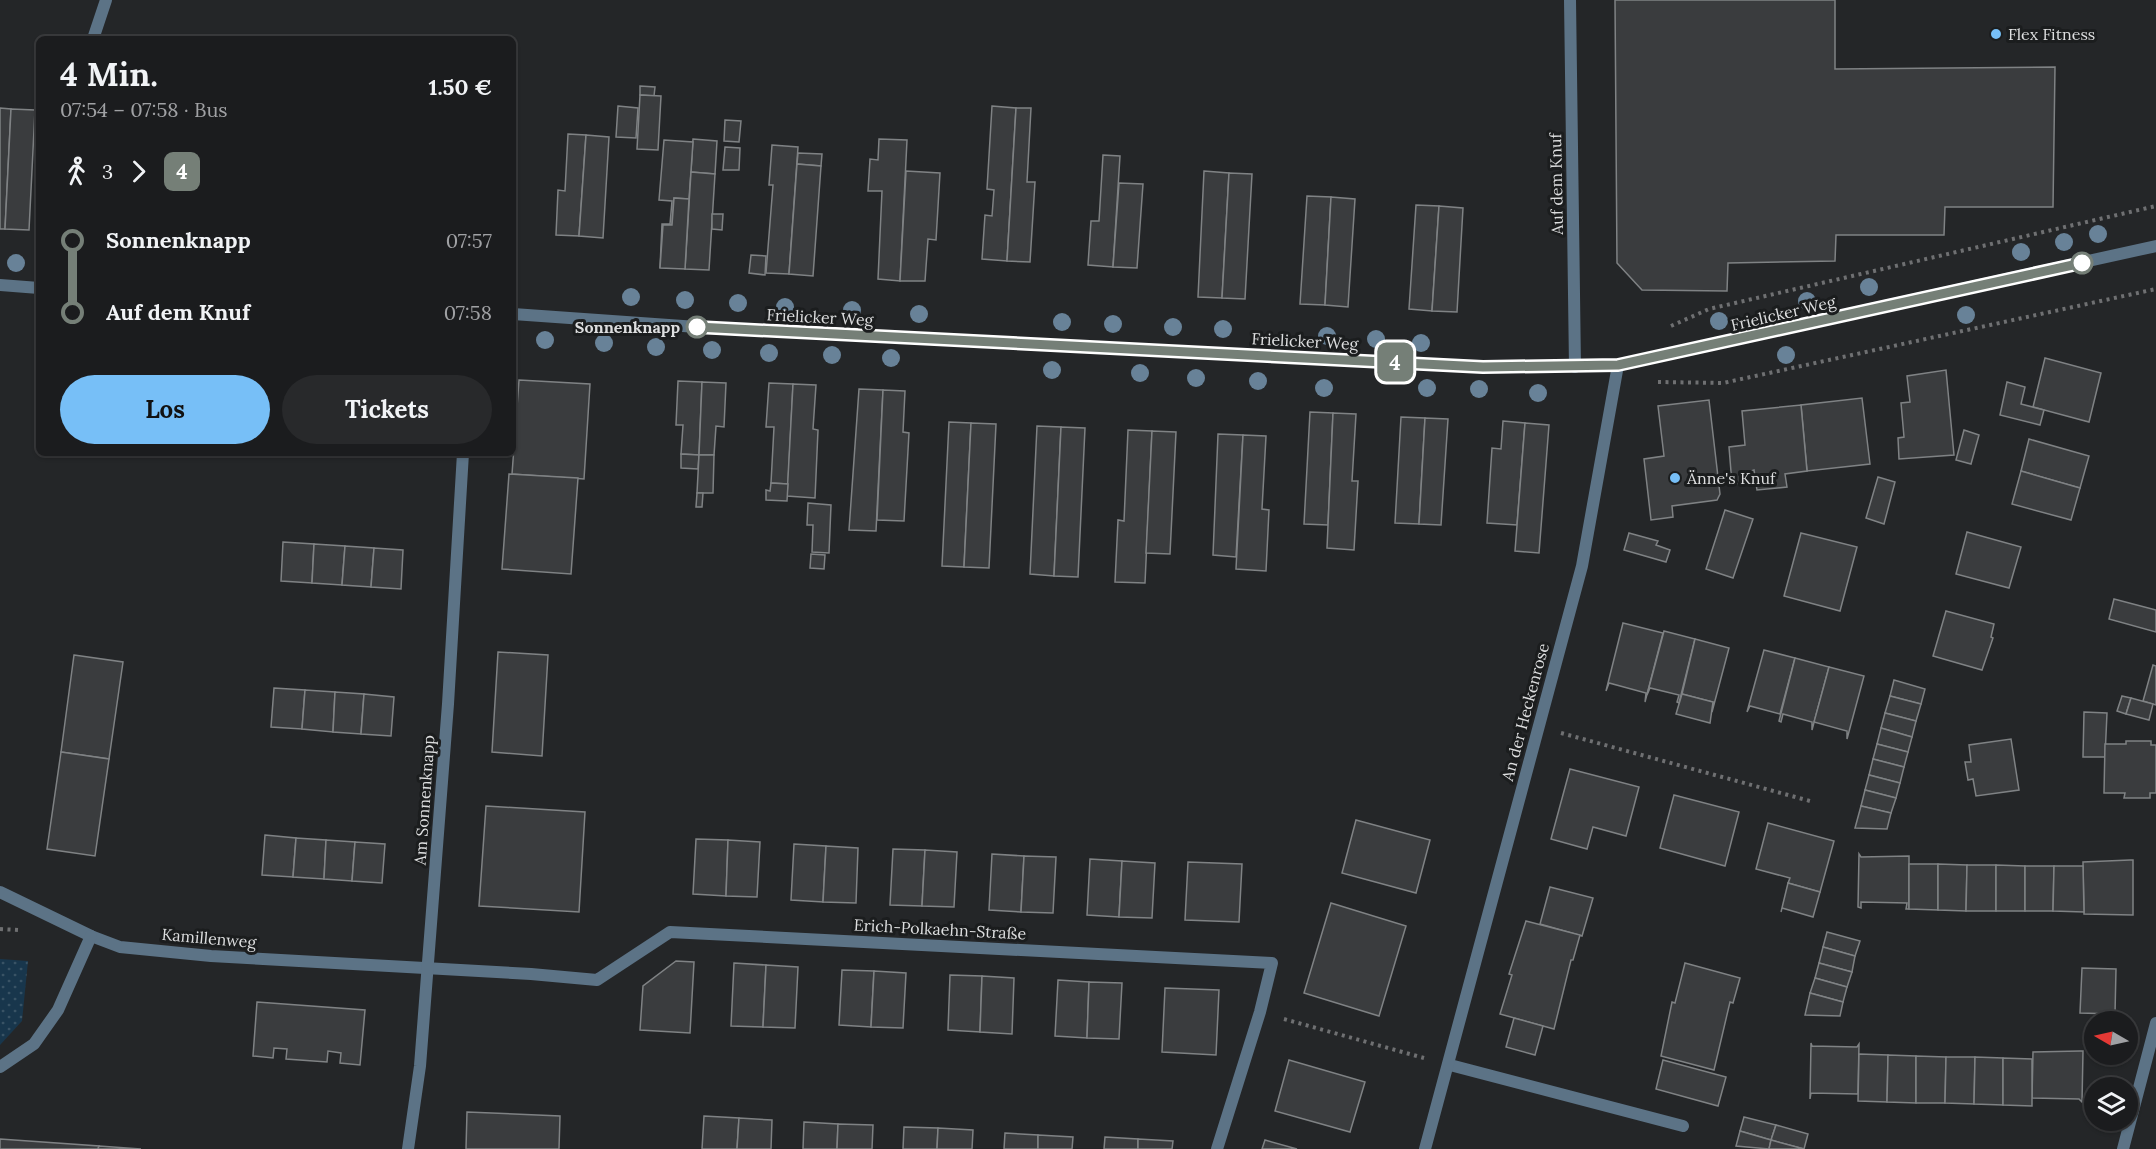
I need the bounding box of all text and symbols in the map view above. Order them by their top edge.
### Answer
place label: Flex Fitness [2008,24,2095,44]
marker: Flex Fitness [1989,27,2003,41]
text: 4 Min. [60,53,158,95]
text: 1.50 € [428,73,492,101]
text: 07:54 – 07:58 · Bus [60,97,228,122]
street label: Auf dem Knuf [1545,131,1567,236]
icon: walk [60,155,93,188]
icon: forward [122,155,155,188]
text: 4 [176,158,188,185]
text: 3 [102,159,113,184]
text: Sonnenknapp [106,226,251,254]
text: 07:57 [446,228,492,253]
unlabelled marker [2071,252,2093,274]
street label: Frielicker Weg [1729,291,1839,335]
text: Auf dem Knuf [106,298,250,326]
text: 07:58 [444,300,492,325]
street label: Frielicker Weg [766,304,875,330]
marker: Sonnenknapp [686,316,708,338]
place label: Sonnenknapp [575,317,680,337]
street label: Frielicker Weg [1251,328,1360,354]
line badge: 4 [1376,342,1414,382]
text: 4 [1389,349,1401,376]
button: Los [60,375,270,444]
button: Tickets [282,375,492,444]
place label: Änne's Knuf [1686,468,1777,488]
marker: Änne's Knuf [1668,471,1682,485]
street label: An der Heckenrose [1497,641,1553,784]
street label: Am Sonnenknapp [409,734,439,867]
street label: Erich-Polkaehn-Straße [853,914,1027,944]
street label: Kamillenweg [161,924,258,952]
north arrow [2084,1011,2138,1065]
map controls [2084,1011,2138,1131]
button: layers [2084,1077,2138,1131]

